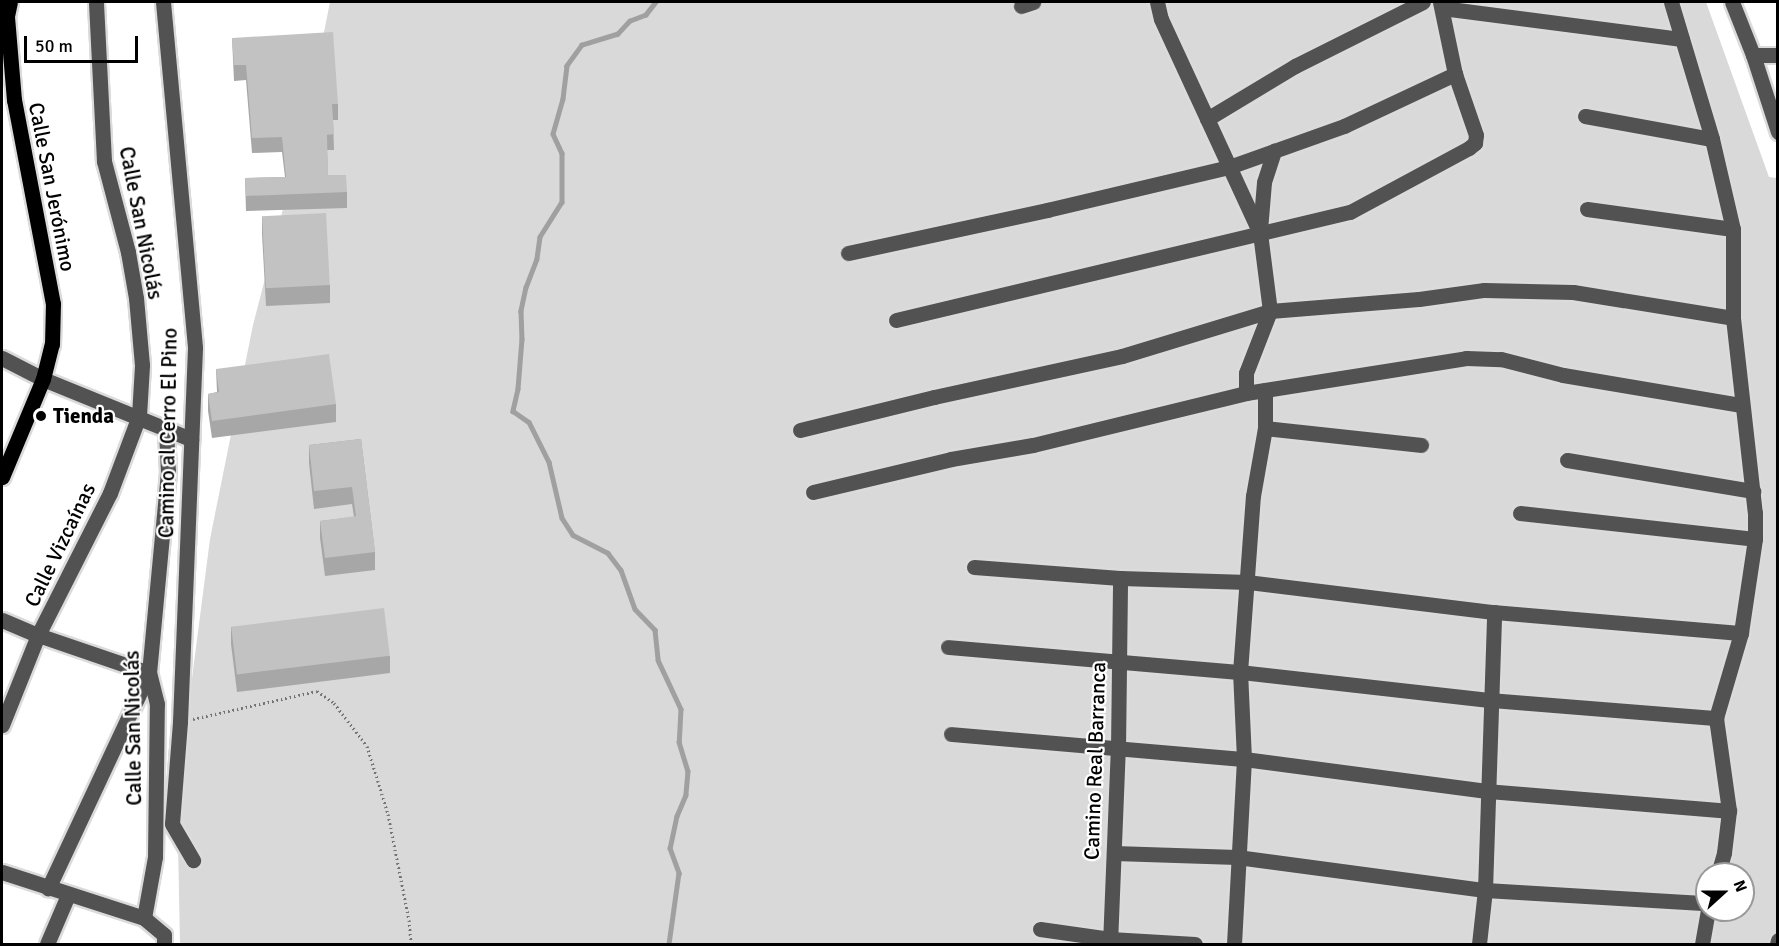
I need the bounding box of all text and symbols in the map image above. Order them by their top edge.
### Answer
scale bar [27,24,141,62]
text: 50 m [35,35,73,57]
street label: Calle San Jerónimo [23,100,81,274]
street label: Calle San Nicolás [114,144,168,302]
street label: Camino al Cerro El Pino [154,328,182,538]
place label: Tienda [53,403,114,429]
marker: Tienda [34,409,48,423]
street label: Calle Vizcaínas [19,479,101,611]
street label: Calle San Nicolás [119,650,147,806]
street label: Camino Real Barranca [1079,662,1111,860]
north arrow [1695,862,1755,922]
text: N [1729,877,1751,895]

